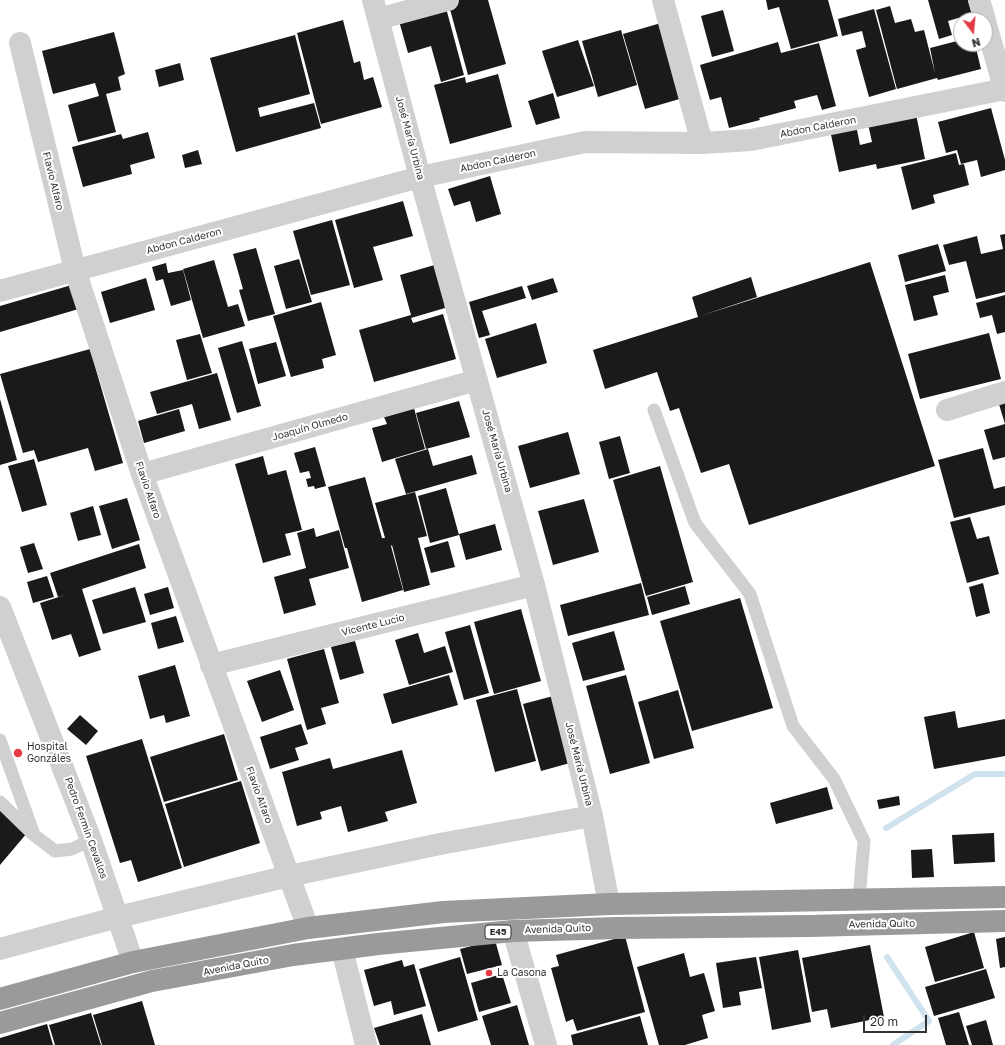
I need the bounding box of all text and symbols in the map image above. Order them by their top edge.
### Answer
north arrow [953,12,993,52]
text: N [970,36,982,50]
street label: José María Urbina [393,95,427,181]
street label: Abdon Calderon [779,114,857,140]
street label: Abdon Calderon [459,147,537,175]
street label: Flavio Alfaro [40,151,66,211]
street label: Abdon Calderon [145,225,223,257]
street label: José María Urbina [479,408,515,494]
street label: Joaquín Olmedo [271,410,349,444]
street label: Flavio Alfaro [133,460,163,520]
street label: Vicente Lucio [340,611,406,639]
street label: José María Urbina [563,721,595,807]
place label: Hospital Gonzáles [27,741,71,764]
marker: Hospital Gonzáles [12,747,24,759]
street label: Flavio Alfaro [243,765,275,825]
street label: Pedro Fermin Cevallos [62,775,110,881]
street label: Avenida Quito [849,917,915,931]
street label: Avenida Quito [525,922,591,936]
road number: E45 [485,925,511,939]
street label: Avenida Quito [202,954,270,978]
place label: La Casona [497,967,546,979]
marker: La Casona [484,968,494,978]
scale bar [865,1007,929,1033]
text: 20 m [870,1014,898,1029]

